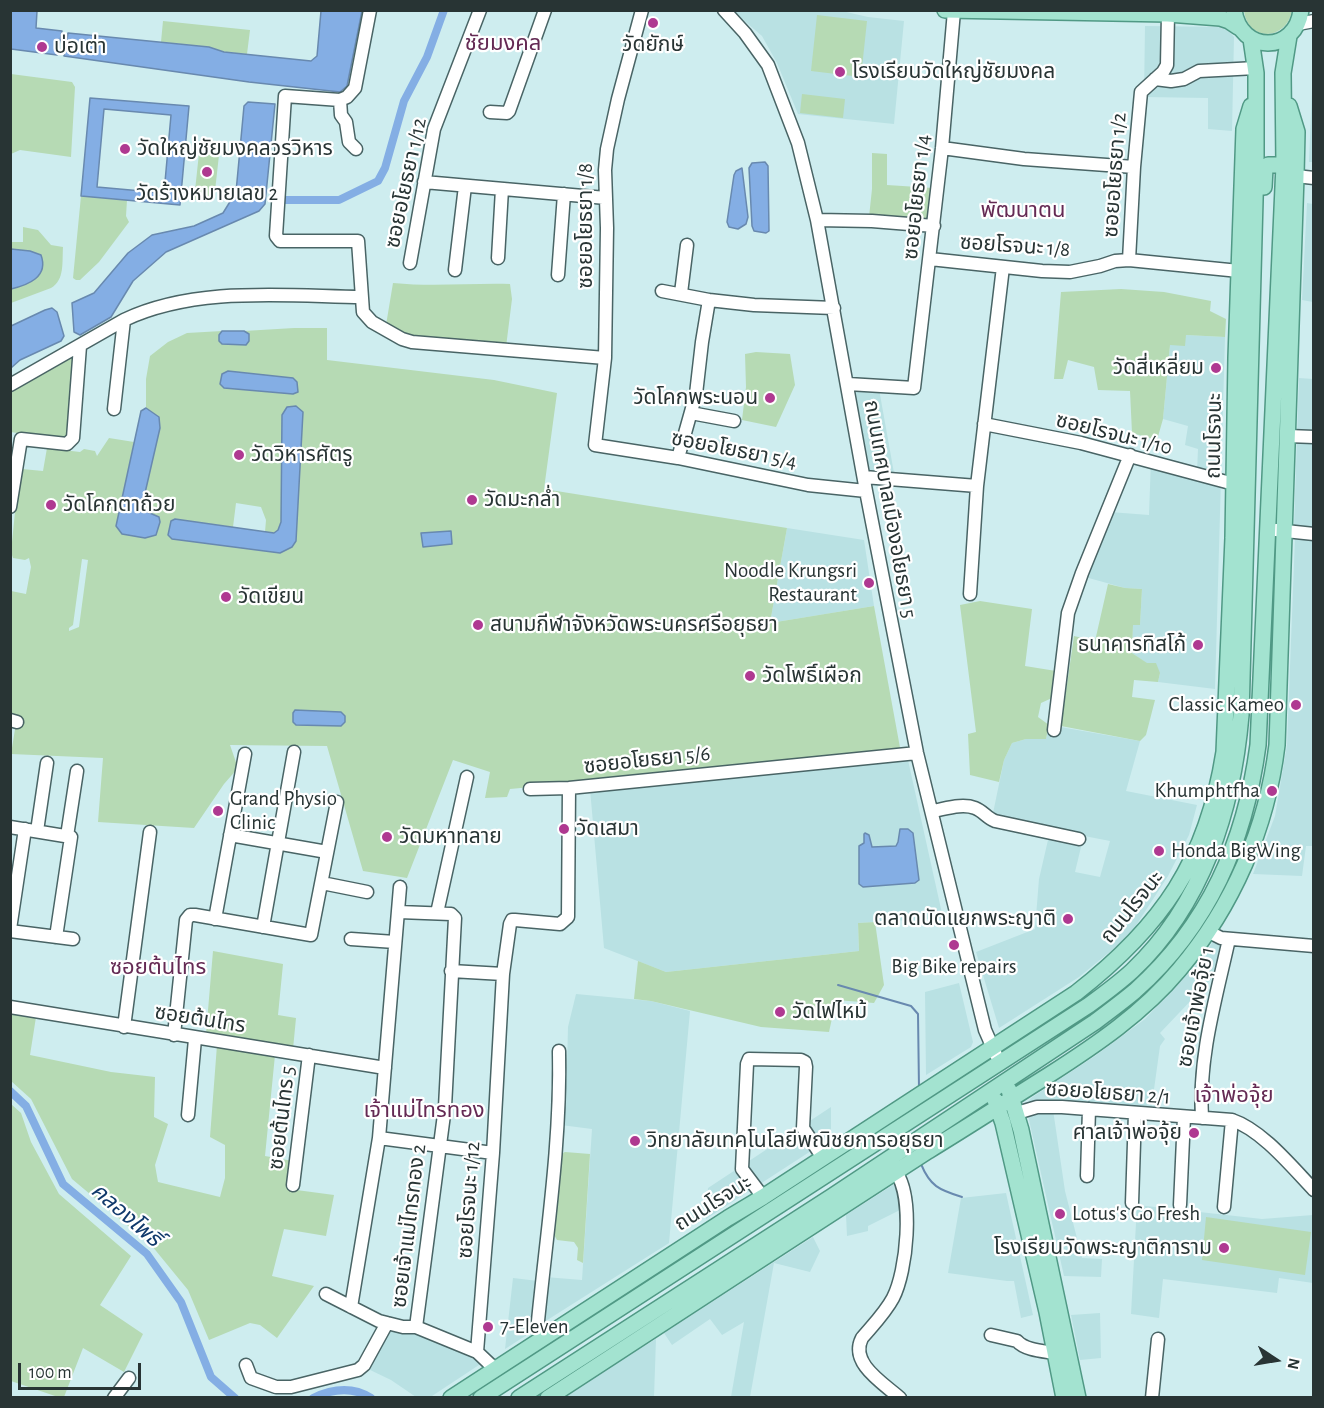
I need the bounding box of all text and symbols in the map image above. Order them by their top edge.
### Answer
marker: วัดยักษ์ [646,16,660,30]
district label: ชัยมงคล [465,30,541,56]
place label: วัดยักษ์ [622,32,684,58]
place label: บ่อเต่า [54,34,107,60]
marker: บ่อเต่า [35,40,49,54]
place label: โรงเรียนวัดใหญ่ชัยมงคล [852,59,1055,85]
marker: โรงเรียนวัดใหญ่ชัยมงคล [833,65,847,79]
street label: ซอยอโยธยา 1/2 [1098,112,1132,238]
street label: ซอยอโยธยา 1/12 [380,116,432,250]
street label: ซอยอโยธยา 1/4 [898,133,936,261]
place label: วัดใหญ่ชัยมงคลวรวิหาร [137,136,333,162]
marker: วัดใหญ่ชัยมงคลวรวิหาร [118,142,132,156]
street label: ซอยอโยธยา 1/8 [573,163,599,289]
marker: วัดร้างหมายเลข 2 [200,165,214,179]
place label: วัดร้างหมายเลข 2 [136,181,278,207]
district label: พัฒนาตน [980,197,1066,223]
street label: ซอยโรจนะ 1/8 [959,230,1071,262]
place label: วัดสี่เหลี่ยม [1113,355,1204,381]
marker: วัดสี่เหลี่ยม [1209,361,1223,375]
place label: วัดโคกพระนอน [633,385,758,411]
marker: วัดโคกพระนอน [763,391,777,405]
street label: ถนนโรจนะ [1201,393,1227,479]
street label: ถนนเทศบาลเมืองอโยธยา 5 [858,398,922,620]
street label: ซอยโรจนะ 1/10 [1053,407,1175,461]
street label: ซอยอโยธยา 5/4 [669,425,799,475]
place label: วัดวิหารศัตรู [251,442,352,468]
marker: วัดวิหารศัตรู [232,448,246,462]
place label: วัดมะกล่ำ [484,487,560,513]
place label: วัดโคกตาถ้วย [63,492,175,518]
marker: วัดมะกล่ำ [465,493,479,507]
marker: วัดโคกตาถ้วย [44,498,58,512]
place label: Noodle Krungsri Restaurant [724,558,857,608]
marker: Noodle Krungsri Restaurant [862,576,876,590]
place label: วัดเขียน [238,584,304,610]
marker: วัดเขียน [219,590,233,604]
place label: สนามกีฬาจังหวัดพระนครศรีอยุธยา [490,612,778,638]
marker: สนามกีฬาจังหวัดพระนครศรีอยุธยา [471,618,485,632]
place label: ธนาคารทิสโก้ [1078,632,1186,658]
marker: ธนาคารทิสโก้ [1191,638,1205,652]
place label: วัดโพธิ์เผือก [762,663,862,689]
marker: วัดโพธิ์เผือก [743,669,757,683]
place label: Classic Kameo [1168,692,1284,718]
marker: Classic Kameo [1289,698,1303,712]
street label: ซอยอโยธยา 5/6 [582,741,712,779]
place label: Khumphtfha [1155,778,1260,804]
marker: Khumphtfha [1265,784,1279,798]
place label: Grand Physio Clinic [230,786,337,836]
marker: Grand Physio Clinic [211,804,225,818]
place label: วัดเสมา [576,816,639,842]
marker: วัดเสมา [557,822,571,836]
place label: วัดมหาทลาย [399,824,502,850]
marker: วัดมหาทลาย [380,830,394,844]
place label: Honda BigWing [1171,838,1301,864]
marker: Honda BigWing [1152,844,1166,858]
street label: ถนนโรจนะ [1095,866,1169,948]
place label: ตลาดนัดแยกพระญาติ [874,906,1056,932]
marker: ตลาดนัดแยกพระญาติ [1061,912,1075,926]
marker: Big Bike repairs [947,938,961,952]
street label: ซอยเจ้าพ่อจุ้ย 1 [1172,944,1220,1070]
district label: ซอยต้นไทร [110,954,206,980]
place label: Big Bike repairs [891,954,1017,980]
street label: ซอยต้นไทร [153,999,247,1039]
place label: วัดไฟไหม้ [792,999,867,1025]
marker: วัดไฟไหม้ [773,1005,787,1019]
street label: ซอยต้นไทร 5 [263,1065,301,1171]
street label: ซอยอโยธยา 2/1 [1045,1076,1171,1110]
district label: เจ้าพ่อจุ้ย [1194,1082,1274,1108]
district label: เจ้าแม่ไทรทอง [363,1097,485,1123]
place label: ศาลเจ้าพ่อจุ้ย [1073,1120,1182,1146]
marker: ศาลเจ้าพ่อจุ้ย [1187,1126,1201,1140]
place label: วิทยาลัยเทคโนโลยีพณิชยการอยุธยา [647,1128,943,1154]
marker: วิทยาลัยเทคโนโลยีพณิชยการอยุธยา [628,1134,642,1148]
street label: ซอยโรจนะ 1/12 [452,1141,486,1259]
street label: ซอยเจ้าแม่ไทรทอง 2 [386,1143,432,1309]
street label: ถนนโรจนะ [670,1170,756,1236]
water label: คลองโพธิ์ [86,1177,166,1253]
place label: Lotus's Go Fresh [1072,1201,1200,1227]
marker: Lotus's Go Fresh [1053,1207,1067,1221]
place label: โรงเรียนวัดพระญาติการาม [994,1235,1212,1261]
marker: โรงเรียนวัดพระญาติการาม [1217,1241,1231,1255]
place label: 7-Eleven [500,1314,569,1340]
marker: 7-Eleven [481,1320,495,1334]
north arrow [1246,1330,1306,1390]
scale bar [21,1351,144,1389]
text: N [1285,1357,1303,1371]
text: 100 m [29,1364,72,1382]

